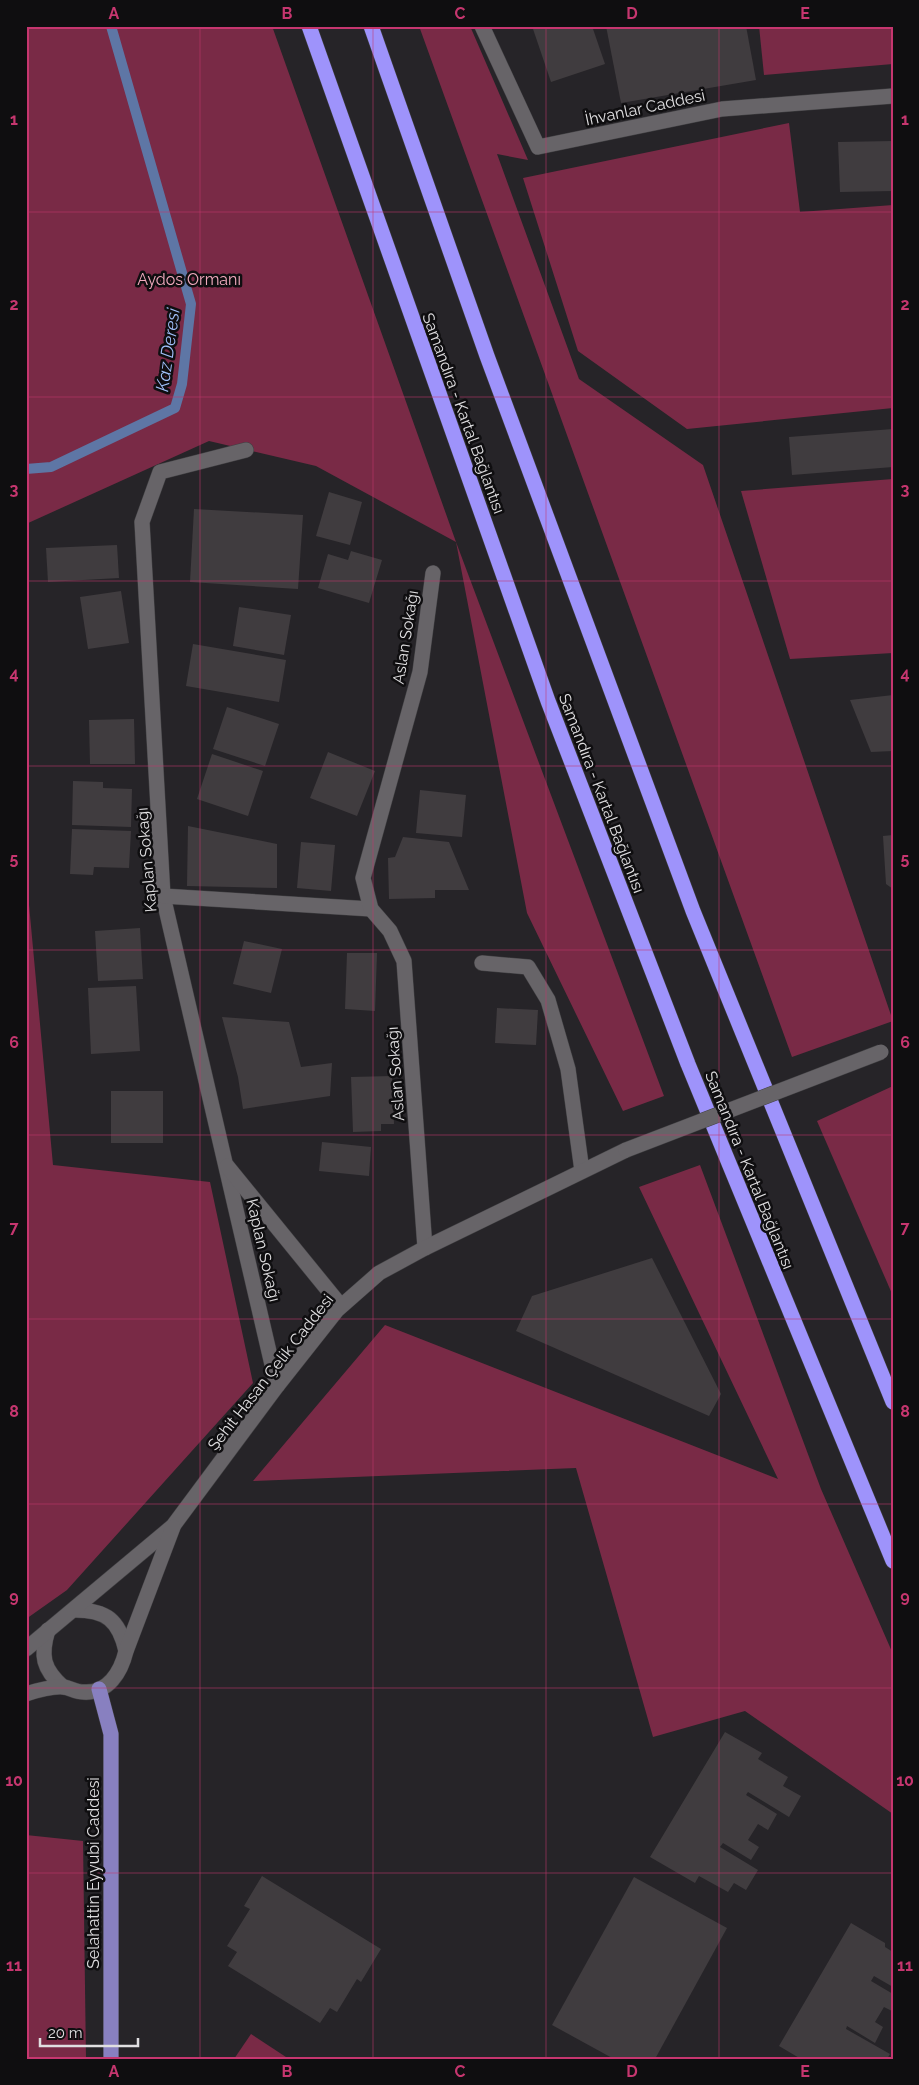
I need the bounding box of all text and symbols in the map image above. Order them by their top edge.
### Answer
text: A [109,4,120,23]
text: B [282,4,293,23]
text: C [455,4,466,23]
text: D [626,4,638,23]
text: E [800,4,810,23]
street label: İhvanlar Caddesi [583,85,707,129]
text: 1 [10,110,18,129]
text: 1 [901,110,909,129]
park label: Aydos Ormanı [137,270,241,289]
text: 2 [9,295,19,314]
text: 2 [900,295,910,314]
water label: Kaz Deresi [151,306,184,393]
street label: Samandıra - Kartal Bağlantısı [418,310,509,516]
text: 3 [10,480,19,499]
text: 3 [901,480,910,499]
street label: Aslan Sokağı [389,589,422,685]
text: 4 [9,664,19,683]
text: 4 [900,664,910,683]
street label: Samandıra - Kartal Bağlantısı [555,691,648,896]
street label: Kaplan Sokağı [132,807,161,913]
text: 5 [10,849,19,868]
text: 5 [901,849,910,868]
street label: Aslan Sokağı [383,1026,408,1122]
text: 6 [9,1033,19,1052]
text: 6 [900,1033,910,1052]
street label: Samandıra - Kartal Bağlantısı [701,1068,798,1272]
street label: Kaplan Sokağı [242,1197,285,1303]
text: 7 [10,1218,19,1237]
text: 7 [901,1218,910,1237]
street label: Şehit Hasan Çelik Caddesi [204,1291,337,1454]
text: 8 [9,1402,19,1421]
text: 8 [900,1402,910,1421]
text: 9 [9,1587,19,1606]
text: 9 [900,1587,910,1606]
text: 10 [5,1771,23,1790]
text: 10 [896,1771,914,1790]
street label: Selahattin Eyyubi Caddesi [84,1777,103,1969]
text: 11 [6,1956,22,1975]
text: 11 [897,1956,913,1975]
scale bar [40,2015,138,2047]
text: 20 m [48,2024,83,2042]
text: A [109,2062,120,2081]
text: B [282,2062,293,2081]
text: C [455,2062,466,2081]
text: D [626,2062,638,2081]
text: E [800,2062,810,2081]

